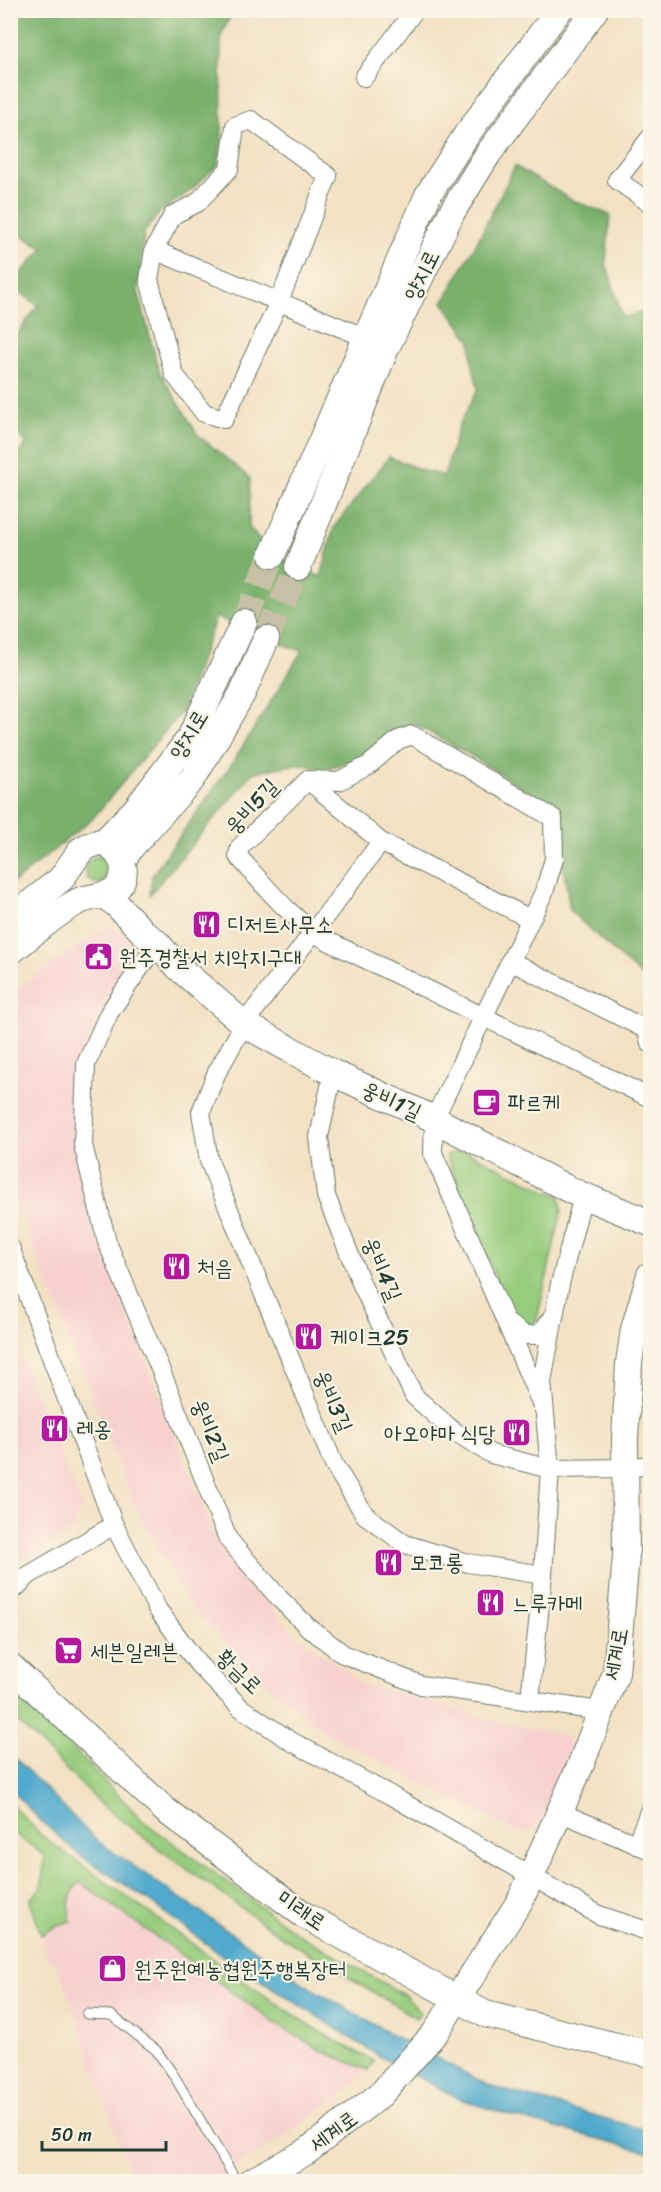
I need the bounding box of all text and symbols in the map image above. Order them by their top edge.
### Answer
street label: 양지로 [392,243,451,308]
street label: 양지로 [158,701,219,767]
street label: 웅비5길 [214,768,289,844]
place label: 디저트사무소 [227,905,333,944]
restaurant icon: 디저트사무소 [190,908,222,940]
place label: 원주경찰서 치악지구대 [119,938,302,977]
public building icon: 원주경찰서 치악지구대 [82,941,114,973]
street label: 웅비1길 [355,1070,429,1131]
place label: 파르케 [507,1083,560,1122]
cafe icon: 파르케 [470,1086,502,1118]
street label: 웅비4길 [352,1231,414,1308]
place label: 처음 [197,1248,232,1287]
restaurant icon: 처음 [160,1251,192,1283]
place label: 케이크25 [330,1318,409,1357]
restaurant icon: 케이크25 [293,1321,325,1353]
street label: 웅비3길 [303,1364,364,1439]
street label: 웅비2길 [180,1392,241,1468]
place label: 레옹 [76,1409,111,1448]
restaurant icon: 레옹 [39,1412,71,1444]
place label: 아오야마 식당 [384,1414,496,1453]
restaurant icon: 아오야마 식당 [501,1417,533,1449]
place label: 모코롱 [410,1543,463,1582]
restaurant icon: 모코롱 [373,1546,405,1578]
place label: 느루카메 [512,1584,583,1623]
restaurant icon: 느루카메 [475,1587,507,1619]
street label: 세계로 [592,1625,639,1684]
place label: 세븐일레븐 [90,1632,179,1671]
supermarket icon: 세븐일레븐 [53,1635,85,1667]
street label: 황금로 [207,1639,272,1704]
street label: 미래로 [269,1879,335,1941]
place label: 원주원예농협원주행복장터 [134,1950,346,1989]
shop icon: 원주원예농협원주행복장터 [97,1953,129,1985]
street label: 세계로 [300,2100,366,2163]
scale bar [42,2114,166,2152]
text: 50 m [51,2119,92,2151]

